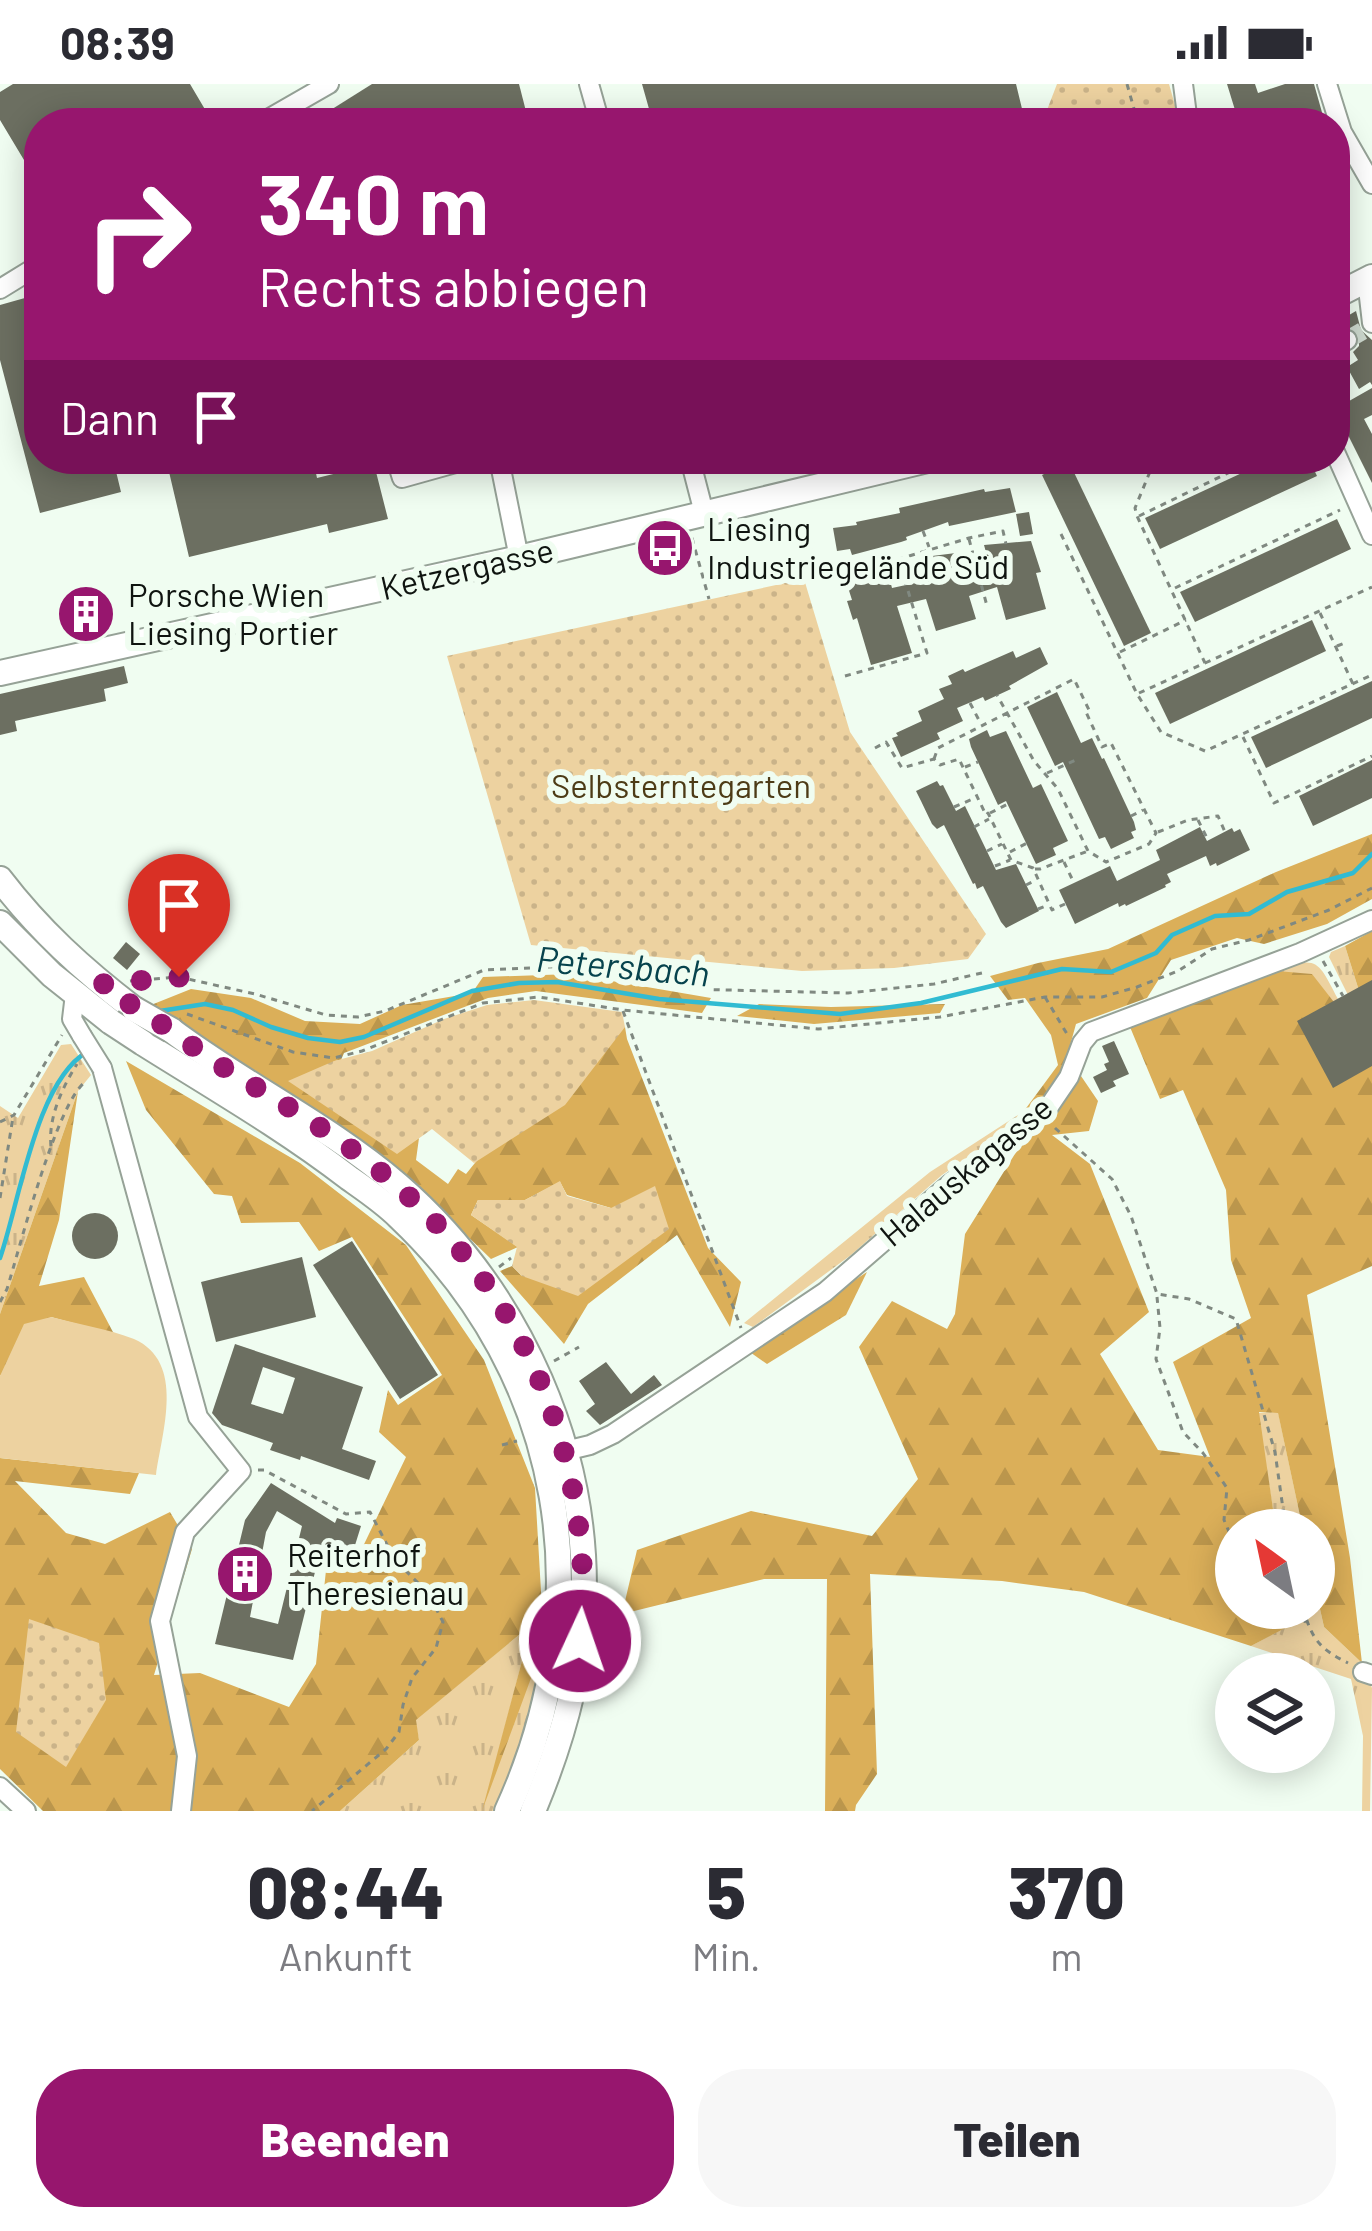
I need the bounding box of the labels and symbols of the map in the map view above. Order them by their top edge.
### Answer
place label: Liesing Industriegelände Süd [707,508,1009,586]
bus stop icon: Liesing Industriegelände Süd [634,517,696,579]
street label: Ketzergasse [376,529,557,607]
place label: Porsche Wien Liesing Portier [128,574,338,652]
building icon: Porsche Wien Liesing Portier [55,583,117,645]
park label: Selbsterntegarten [551,765,811,805]
pin [128,854,230,977]
water label: Petersbach [535,936,711,993]
street label: Halauskagasse [871,1086,1060,1254]
north arrow [1215,1509,1335,1629]
place label: Reiterhof Theresienau [287,1534,464,1612]
building icon: Reiterhof Theresienau [214,1543,276,1605]
position arrow [517,1578,643,1704]

